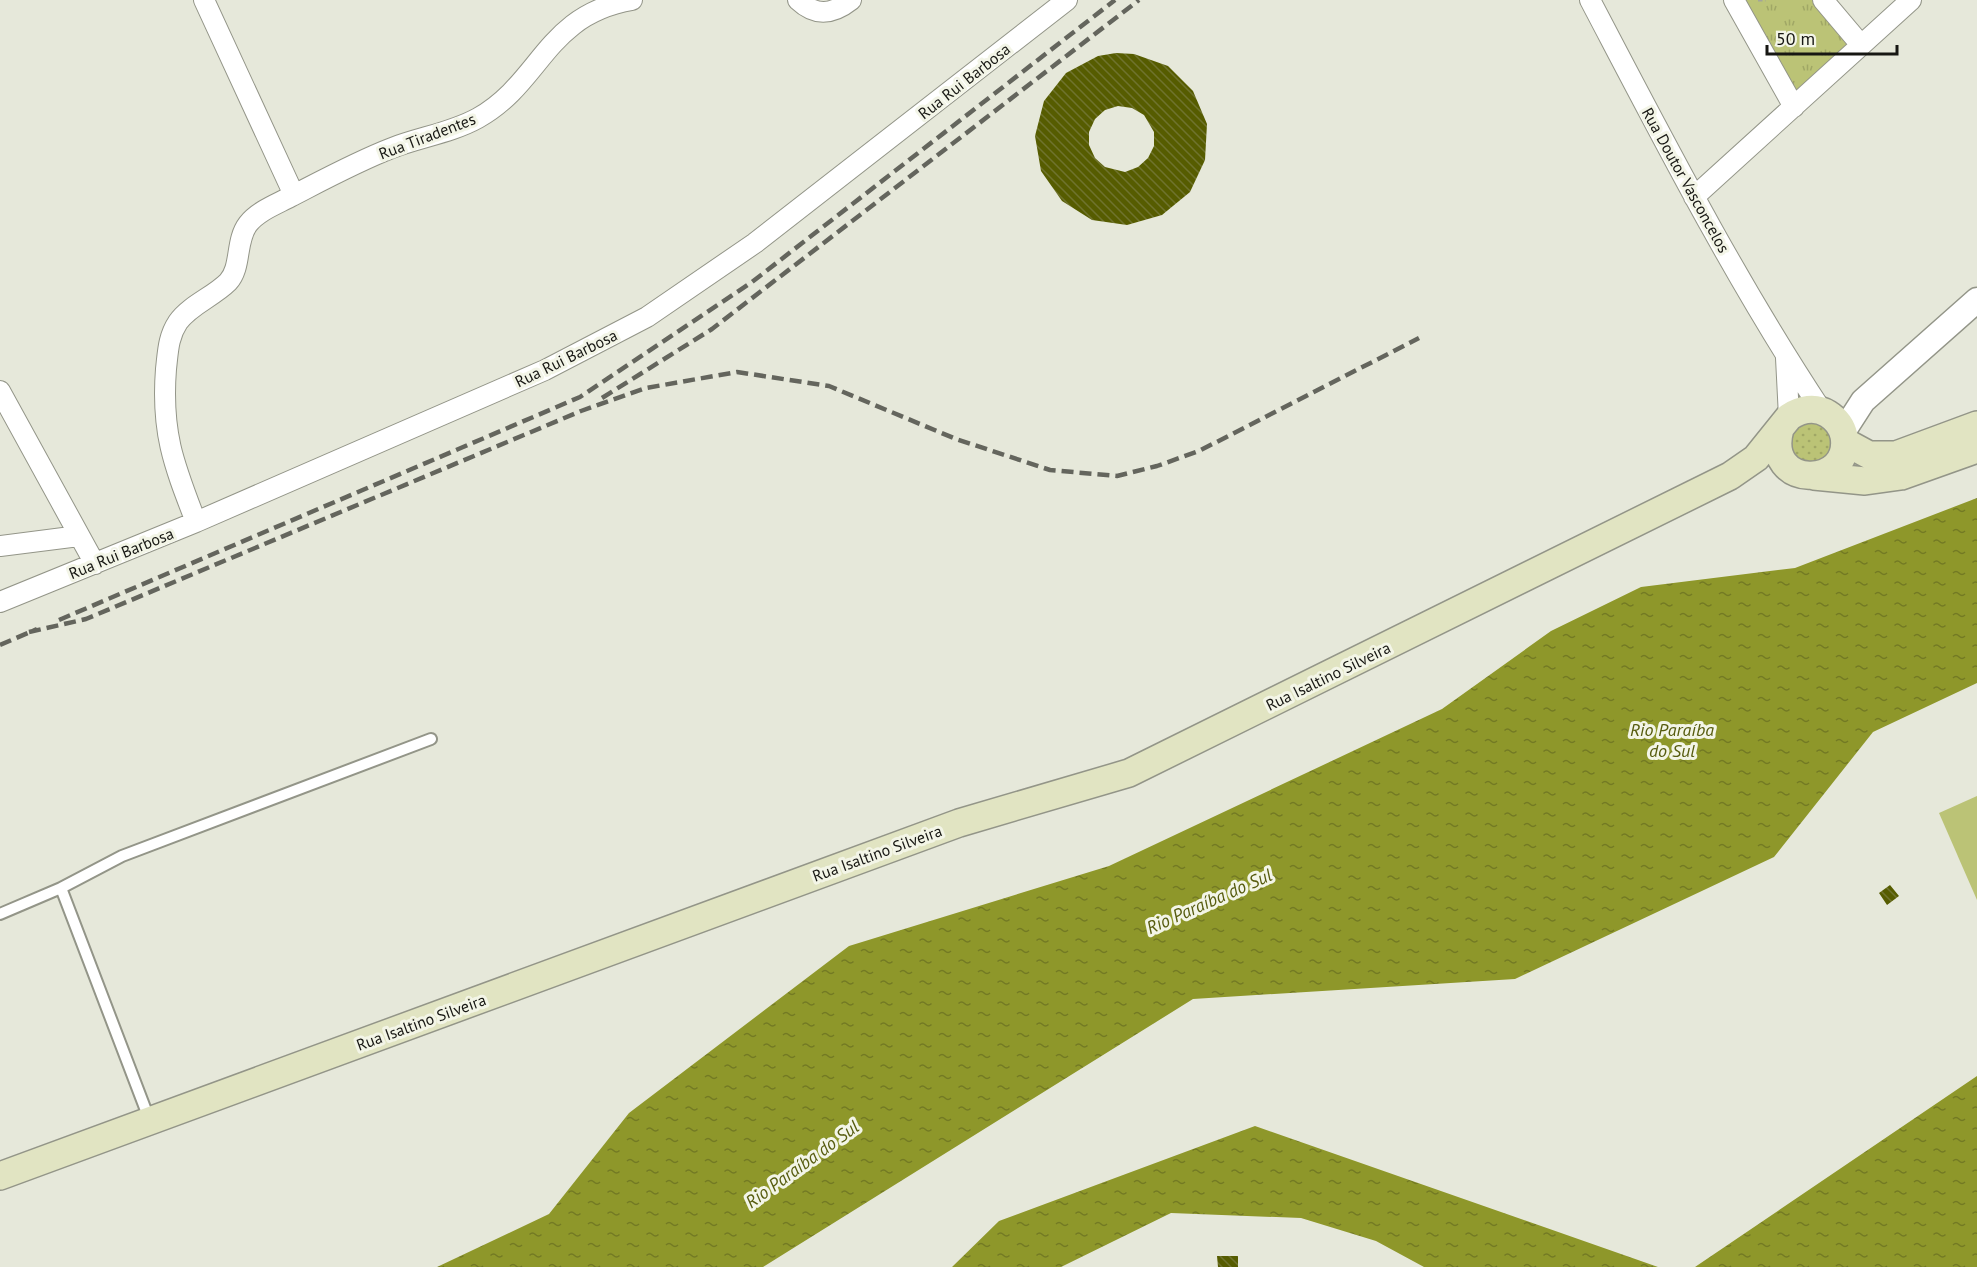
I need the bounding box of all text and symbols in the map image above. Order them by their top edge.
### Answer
scale bar [1767,18,1898,56]
text: 50 m [1776,27,1815,50]
street label: Rua Rui Barbosa [914,39,1014,123]
street label: Rua Doutor Vasconcelos [1638,104,1734,256]
street label: Rua Tiradentes [376,108,478,164]
street label: Rua Rui Barbosa [512,325,620,391]
street label: Rua Rui Barbosa [66,523,176,583]
street label: Rua Isaltino Silveira [1262,637,1394,715]
water label: Rio Paraíba do Sul [1630,718,1714,762]
street label: Rua Isaltino Silveira [810,820,944,886]
water label: Rio Paraíba do Sul [1143,863,1275,939]
street label: Rua Isaltino Silveira [354,989,488,1055]
water label: Rio Paraíba do Sul [741,1115,863,1213]

